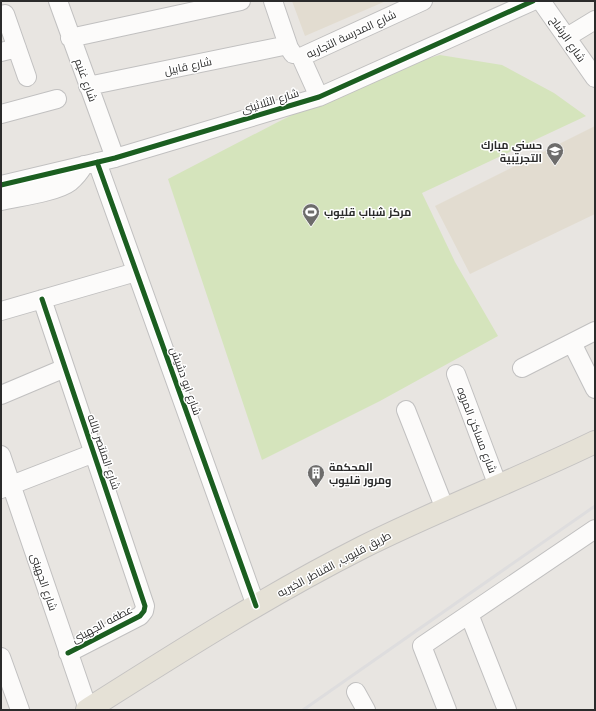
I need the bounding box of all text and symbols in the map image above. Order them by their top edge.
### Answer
street label: شارع المدرسة التجاريه [303,6,399,62]
street label: شارع الرشاح [546,13,590,65]
street label: شارع قابيل [163,53,213,79]
street label: شارع غنيم [71,56,101,104]
street label: شارع الثلاثينى [239,85,301,117]
place label: حسني مبارك التجريبية [481,137,542,166]
school or university icon: حسني مبارك التجريبية [545,141,565,166]
sports icon: مركز شباب قليوب [301,202,321,227]
place label: مركز شباب قليوب [324,204,411,220]
street label: شارع ابو دشيش [166,345,206,417]
street label: شارع مساكن المروه [453,384,501,476]
street label: شارع المنتصر بالله [84,412,124,492]
place label: المحكمة ومرور قليوب [329,459,391,488]
building icon: المحكمة ومرور قليوب [306,463,326,488]
street label: طريق قليوب, القناطر الخيريه [274,527,394,601]
street label: شارع الجهينى [27,551,61,613]
street label: عطفه الجهينى [69,601,135,647]

